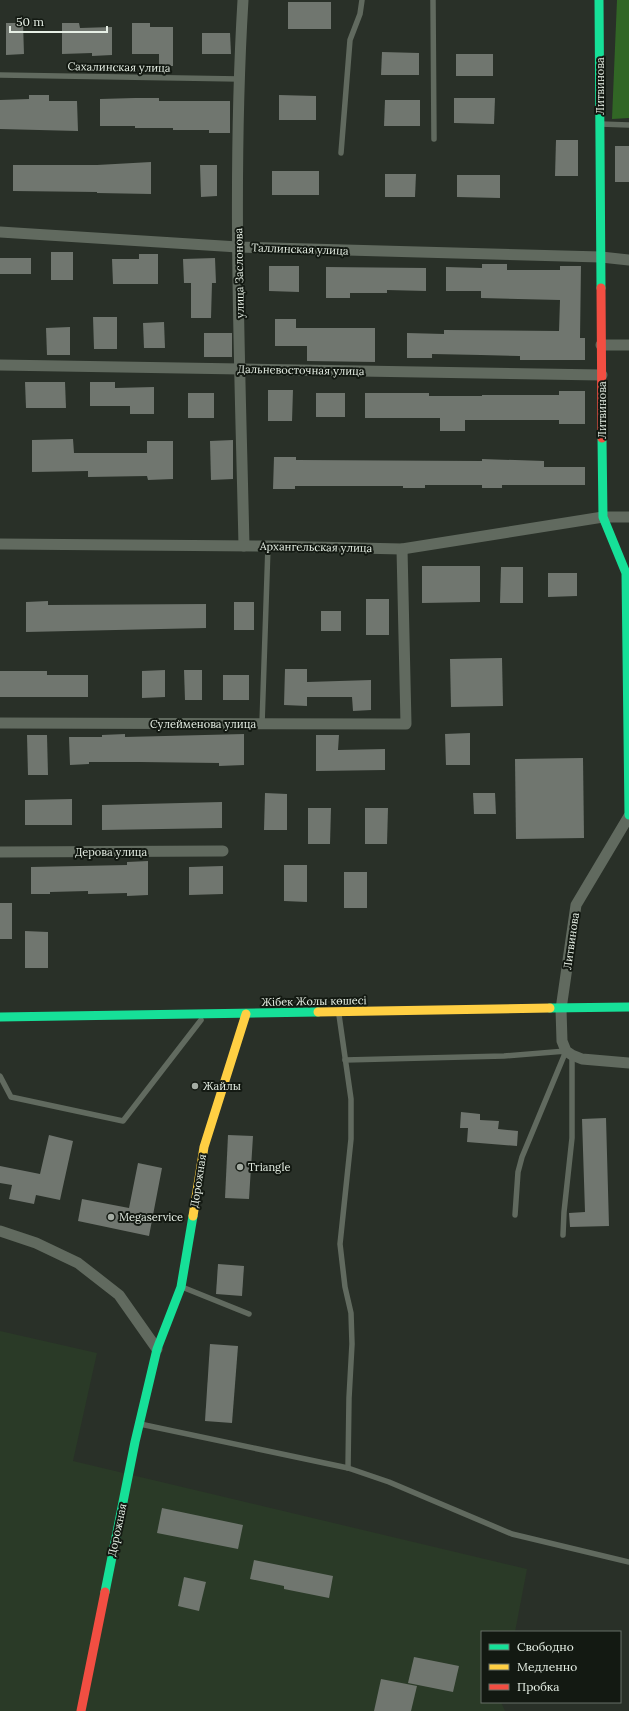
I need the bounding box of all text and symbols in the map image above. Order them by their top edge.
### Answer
scale bar [10,8,107,34]
text: 50 m [16,14,44,29]
street label: Литвинова [593,57,607,115]
street label: Сахалинская улица [67,59,171,75]
street label: улица Заслонова [231,227,247,318]
street label: Таллинская улица [251,240,349,258]
street label: Дальневосточная улица [237,362,365,378]
street label: Литвинова [595,381,609,439]
street label: Архангельская улица [259,539,373,555]
street label: Сулейменова улица [150,717,256,731]
street label: Дерова улица [75,845,148,859]
street label: Литвинова [560,911,582,970]
street label: Жібек Жолы көшесі [261,993,367,1009]
place label: Жайлы [203,1079,241,1093]
marker: Жайлы [190,1081,200,1091]
street label: Дорожная [187,1153,209,1209]
place label: Triangle [248,1160,290,1174]
marker: Triangle [235,1162,245,1172]
place label: Megaservice [119,1210,183,1224]
marker: Megaservice [106,1212,116,1222]
street label: Дорожная [105,1502,129,1558]
legend [481,1631,621,1703]
text: Свободно [517,1639,574,1654]
text: Медленно [517,1659,577,1674]
text: Пробка [517,1679,559,1694]

